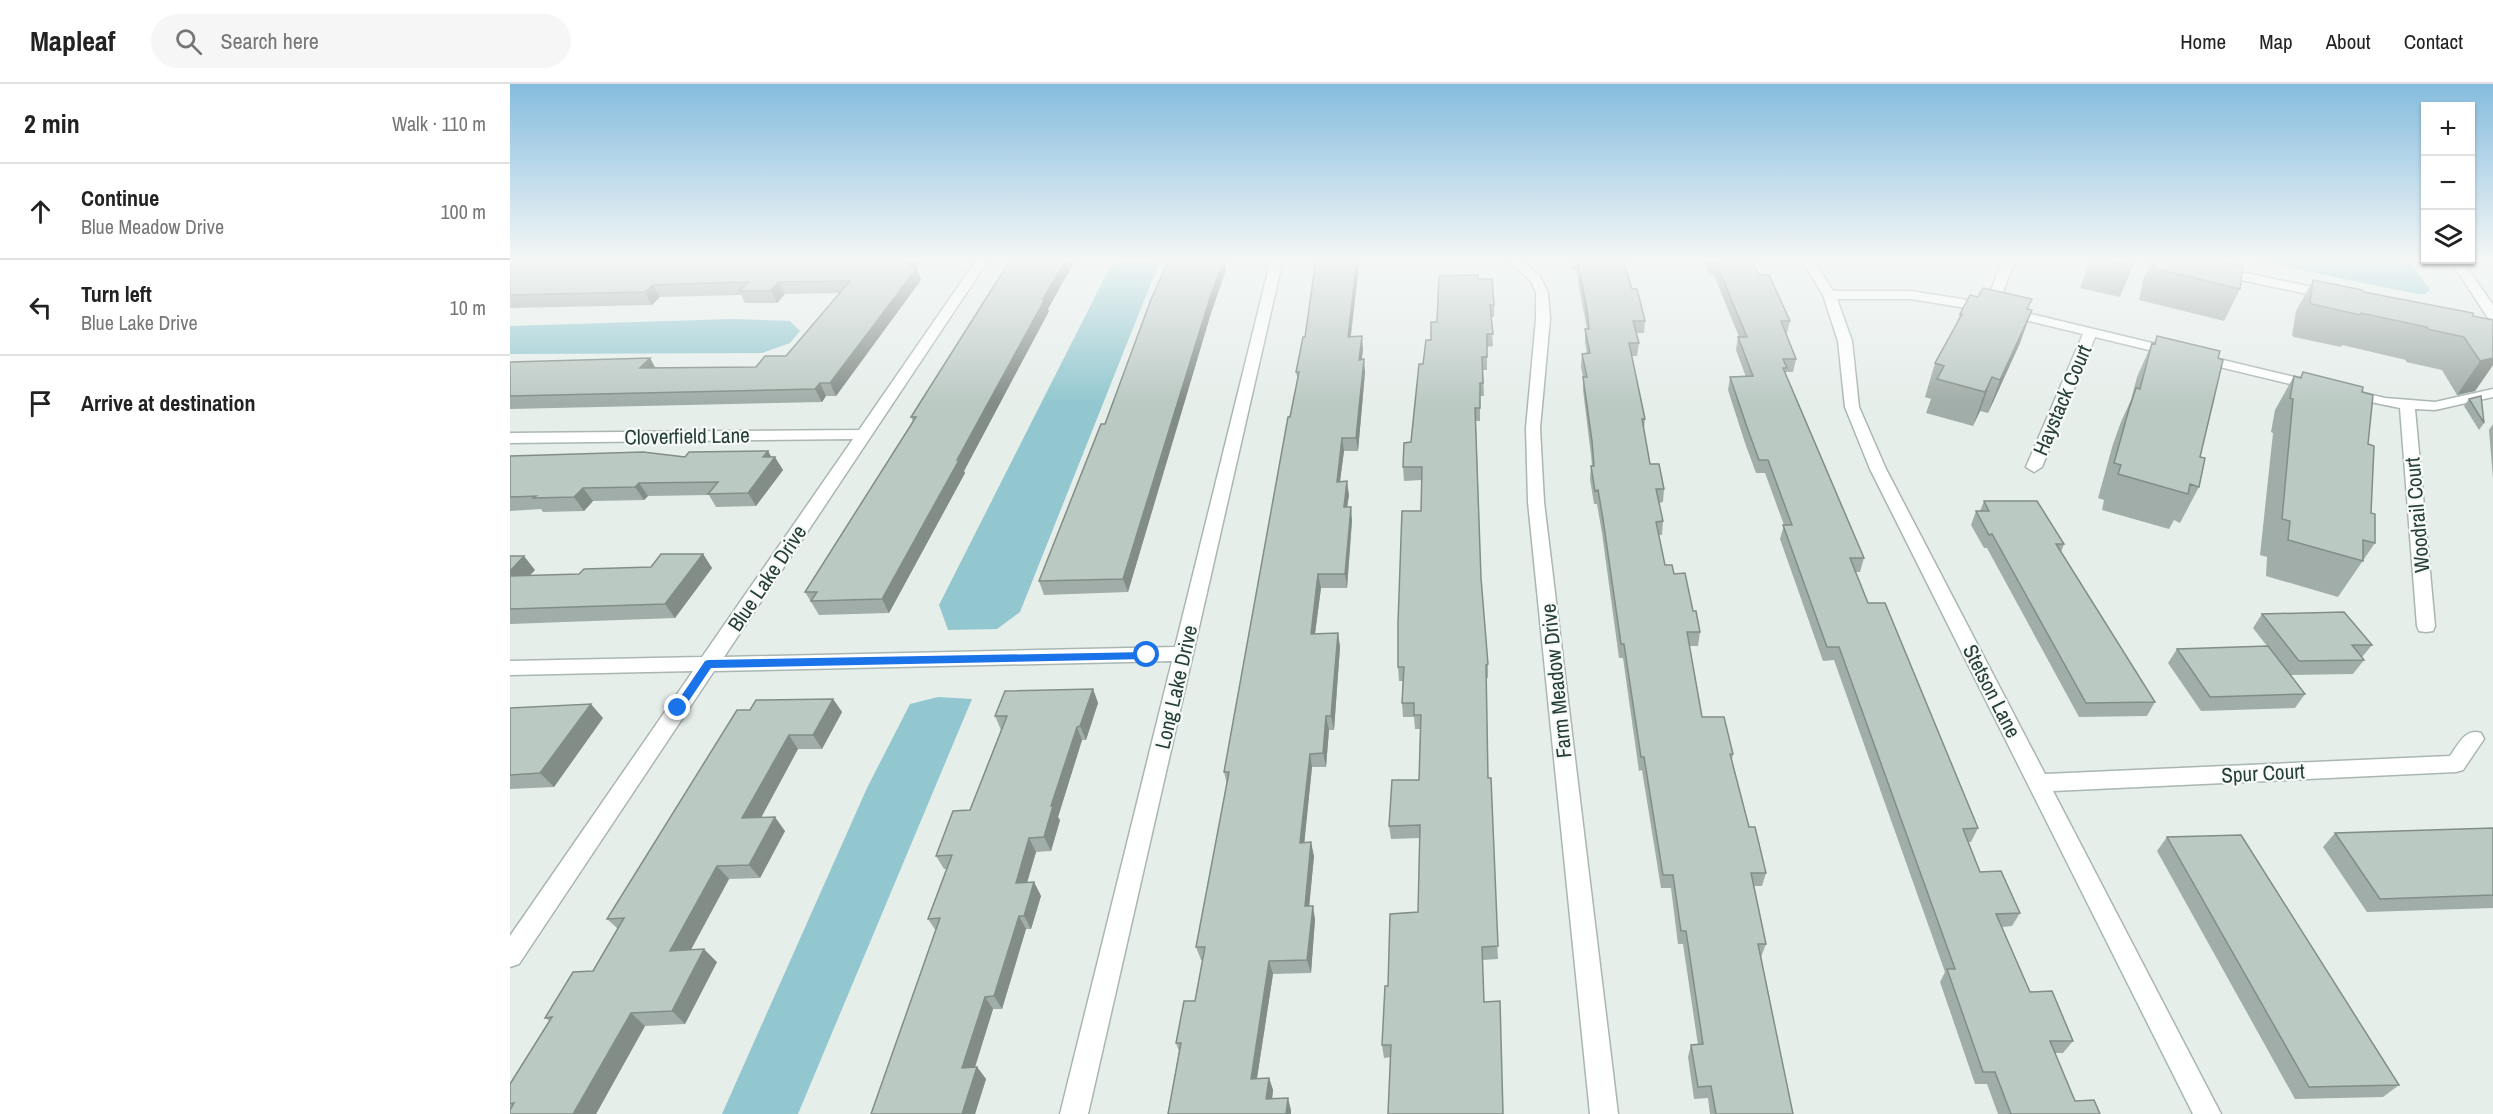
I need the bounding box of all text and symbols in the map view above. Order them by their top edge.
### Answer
search box [151,14,571,68]
text: Mapleaf [30,22,115,60]
icon: search [172,25,205,58]
text: Search here [220,26,319,56]
text: Home [2180,27,2226,56]
text: Map [2259,27,2293,56]
text: About [2326,27,2371,56]
text: Contact [2404,27,2463,56]
map controls [2421,102,2475,264]
button: + [2421,102,2475,156]
text: 2 min [24,106,80,141]
text: Walk · 110 m [392,110,486,137]
button: − [2421,156,2475,210]
text: Continue [81,183,159,213]
icon: ahead [24,195,57,228]
text: 100 m [440,198,486,225]
button: layers [2421,210,2475,264]
text: Blue Meadow Drive [81,213,224,240]
text: Turn left [81,279,152,309]
icon: left [24,291,57,324]
text: 10 m [450,294,486,321]
text: Blue Lake Drive [81,309,198,336]
street label: Haystack Court [2026,340,2098,460]
icon: arrive [24,387,57,420]
text: Arrive at destination [81,388,255,418]
street label: Cloverfield Lane [624,420,750,452]
street label: Woodrail Court [2398,456,2436,574]
street label: Blue Lake Drive [721,519,813,637]
street label: Farm Meadow Drive [1533,602,1579,760]
street label: Long Lake Drive [1148,622,1204,752]
street label: Stetson Lane [1956,639,2028,743]
route start [1133,641,1159,667]
route end [664,694,690,720]
street label: Spur Court [2221,756,2306,790]

